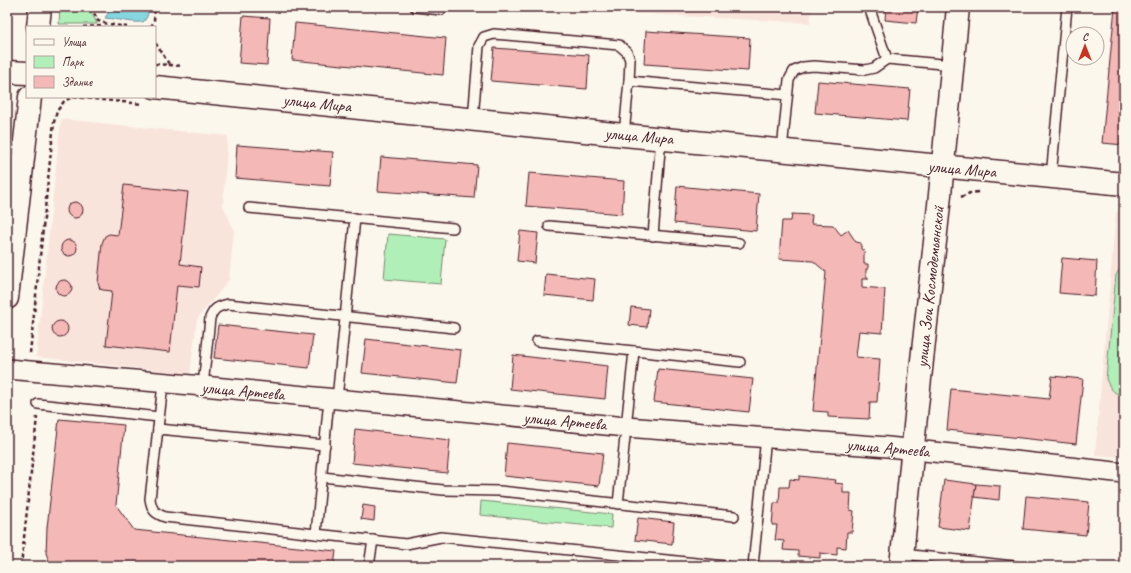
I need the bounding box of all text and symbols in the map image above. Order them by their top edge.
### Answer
legend [26,26,156,98]
north arrow [1065,26,1105,66]
text: С [1082,29,1089,43]
text: Улица [62,34,87,50]
text: Парк [62,54,85,70]
text: Здание [62,74,93,90]
street label: улица Мира [281,89,353,117]
street label: улица Мира [603,122,675,150]
street label: улица Мира [926,155,998,183]
street label: улица Зои Космодемьянской [911,204,949,370]
street label: улица Артеева [200,377,287,405]
street label: улица Артеева [522,407,609,435]
street label: улица Артеева [845,434,932,462]

